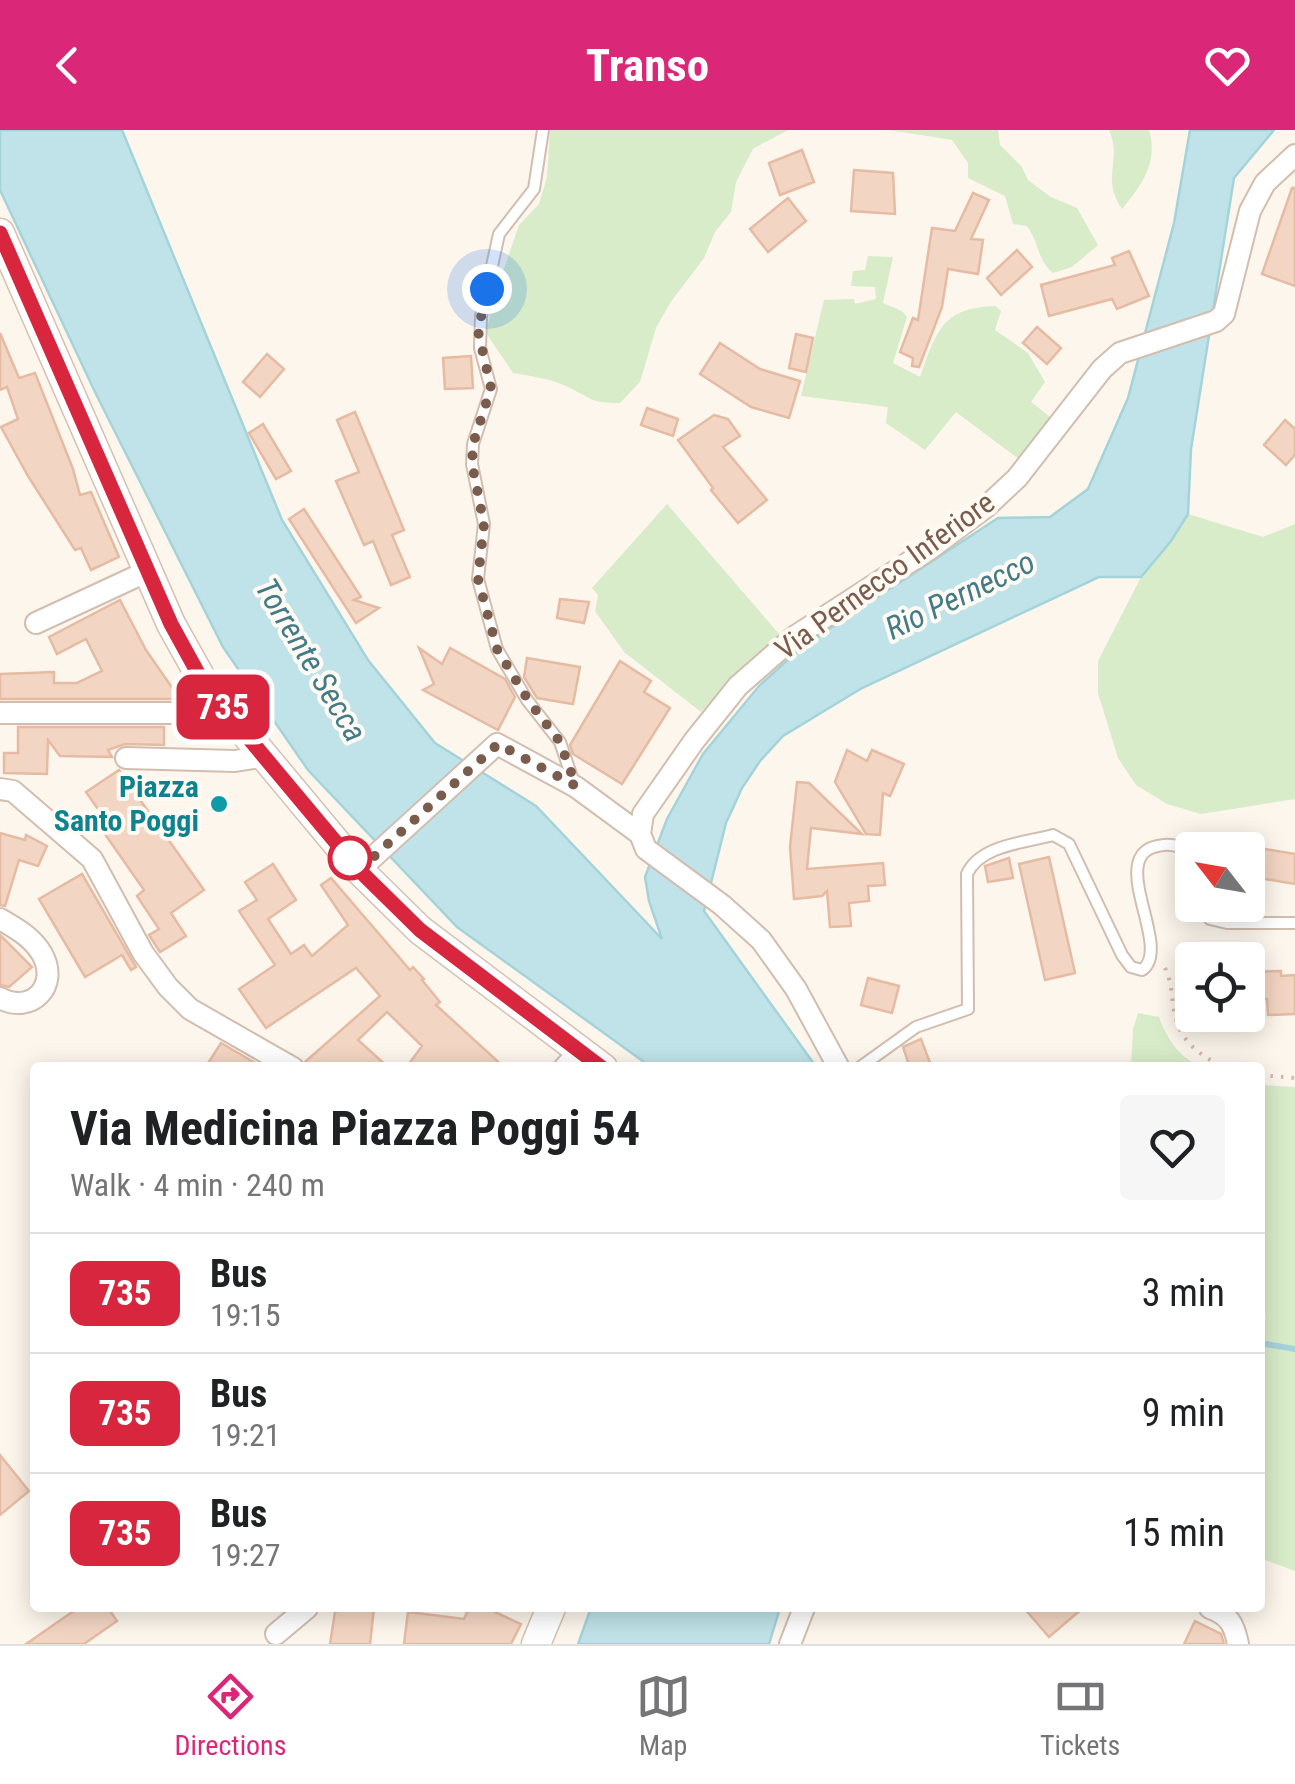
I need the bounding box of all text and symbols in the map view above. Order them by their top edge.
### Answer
icon: back [40,38,95,93]
icon: heart [1200,38,1255,93]
text: Transo [586,39,709,92]
your location [462,264,512,314]
street label: Via Pernecco Inferiore [768,484,1001,667]
water label: Rio Pernecco [879,543,1041,647]
water label: Torrente Secca [247,572,375,748]
line badge: 735 [166,674,280,740]
text: 735 [196,687,250,728]
place label: Piazza Santo Poggi [54,769,199,838]
marker: Piazza Santo Poggi [208,793,230,815]
north arrow [1175,832,1265,922]
map controls [1175,832,1265,1032]
unlabelled marker [329,837,371,879]
button: locate [1175,942,1265,1032]
button: heart [1120,1095,1225,1200]
text: Via Medicina Piazza Poggi 54 [70,1100,640,1157]
text: Walk · 4 min · 240 m [70,1166,325,1204]
text: Bus [210,1252,267,1296]
text: 3 min [1142,1271,1225,1315]
text: 735 [98,1273,152,1314]
text: 19:15 [210,1296,281,1334]
text: Bus [210,1372,267,1416]
text: 9 min [1142,1391,1225,1435]
text: 735 [98,1393,152,1434]
text: 19:21 [210,1416,281,1454]
text: Bus [210,1492,267,1536]
text: 15 min [1123,1511,1225,1555]
text: 735 [98,1513,152,1554]
text: 19:27 [210,1536,281,1574]
tab: Directions [175,1669,286,1762]
tab: Map [636,1669,691,1762]
tab: Tickets [1040,1669,1120,1762]

